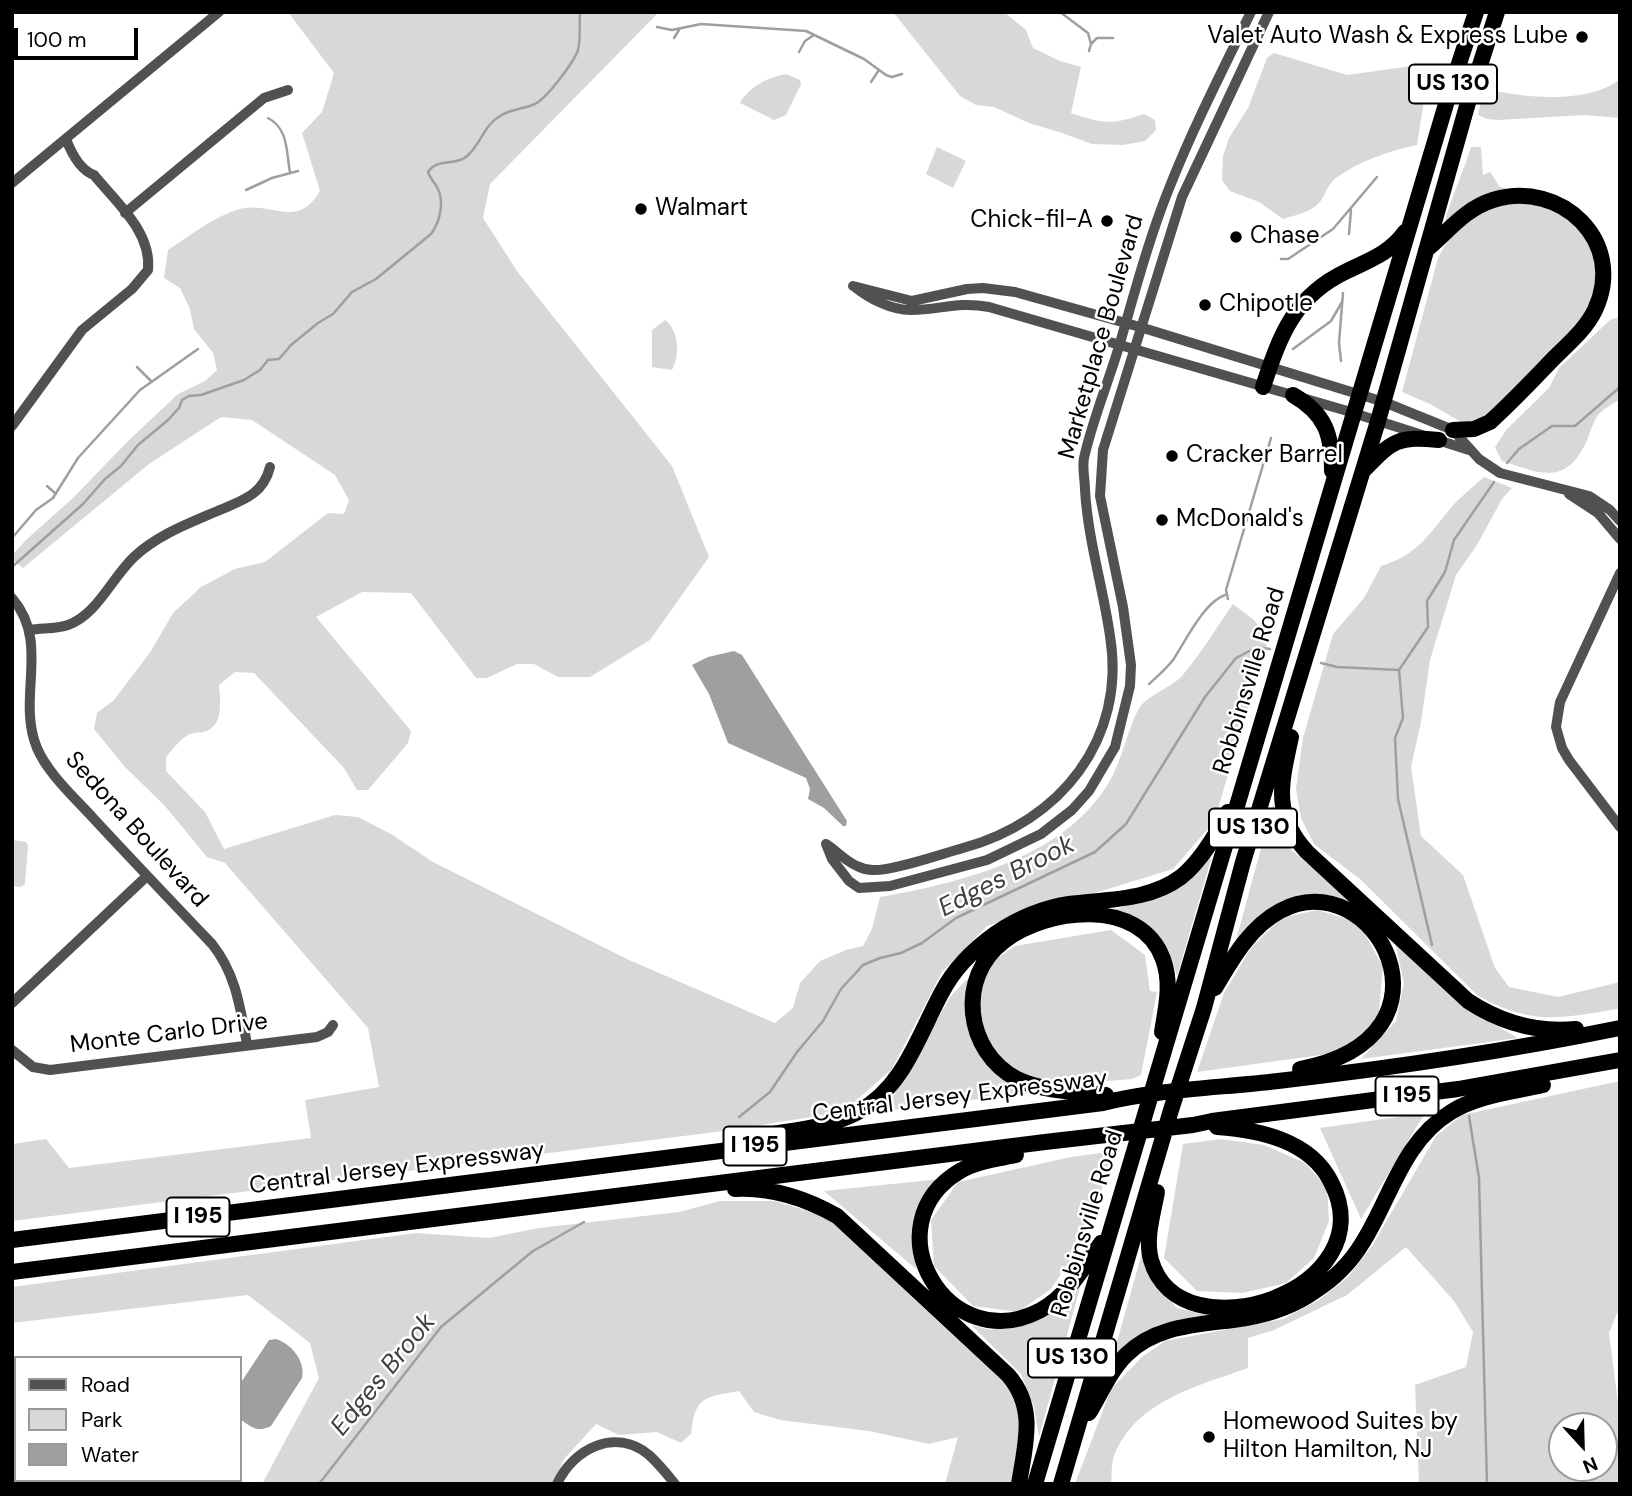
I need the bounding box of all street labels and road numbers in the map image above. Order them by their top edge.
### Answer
road number: US 130 [1409,64,1497,104]
street label: Marketplace Boulevard [1053,212,1151,462]
street label: Robbinsville Road [1208,584,1292,778]
street label: Sedona Boulevard [59,746,213,914]
road number: US 130 [1209,808,1297,848]
street label: Monte Carlo Drive [68,1008,270,1060]
street label: Central Jersey Expressway [811,1065,1109,1129]
road number: I 195 [1376,1077,1438,1116]
road number: I 195 [724,1126,786,1166]
street label: Robbinsville Road [1046,1127,1130,1321]
street label: Central Jersey Expressway [248,1137,546,1201]
road number: I 195 [166,1198,230,1236]
road number: US 130 [1028,1338,1116,1378]

